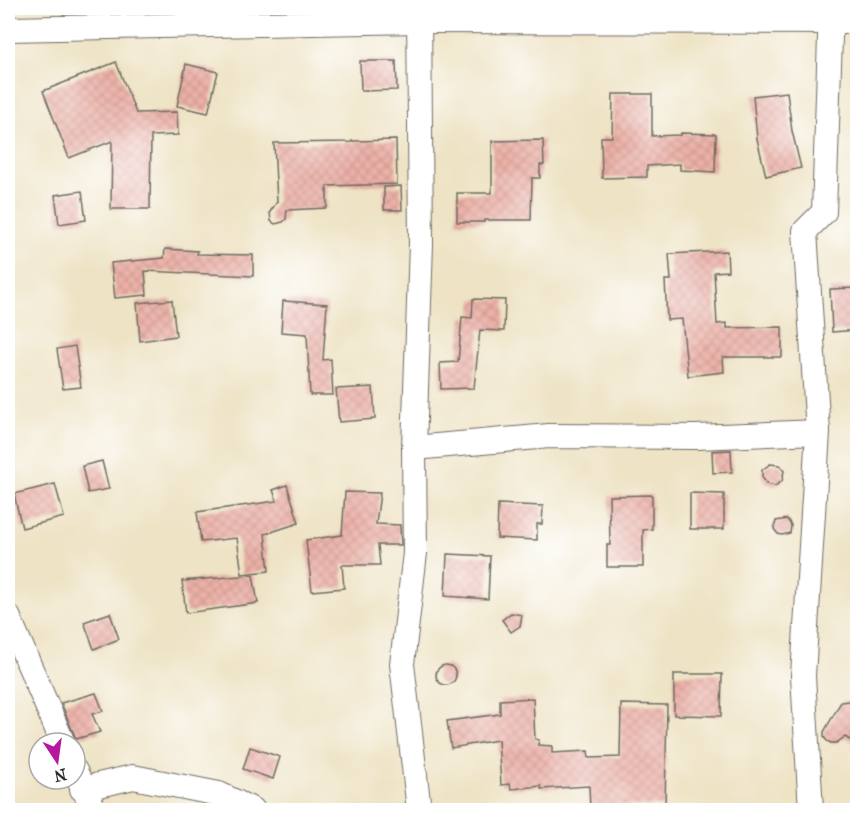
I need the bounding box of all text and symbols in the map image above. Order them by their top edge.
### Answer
north arrow [27,731,87,791]
text: N [51,765,68,786]

